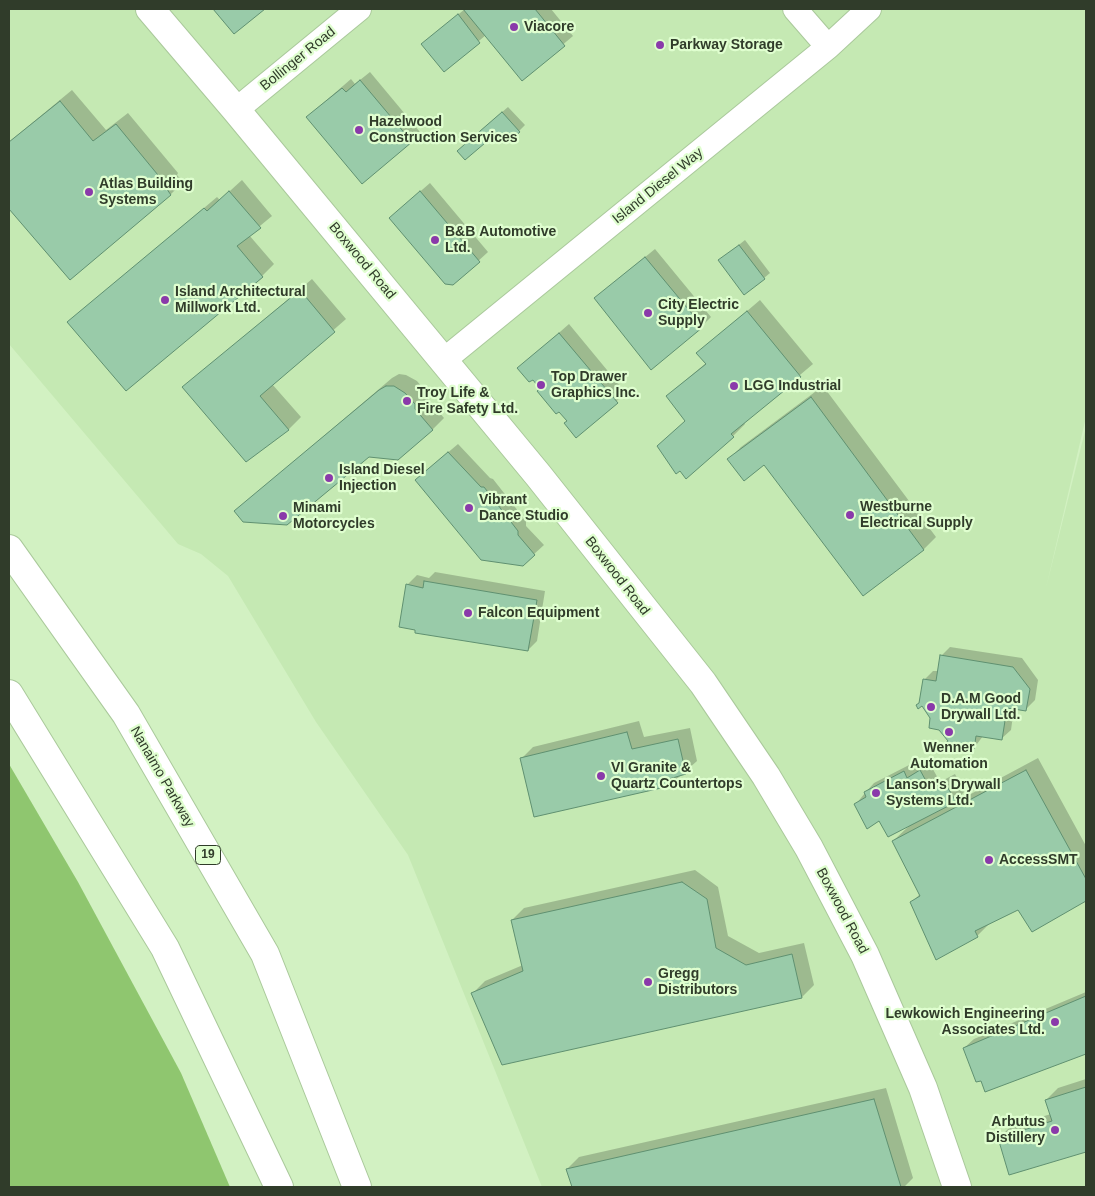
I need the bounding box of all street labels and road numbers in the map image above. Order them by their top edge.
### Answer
street label: Bollinger Road [257,24,339,94]
street label: Island Diesel Way [609,144,707,228]
street label: Boxwood Road [325,219,399,303]
street label: Boxwood Road [581,533,653,619]
street label: Nanaimo Parkway [126,724,198,830]
road number: 19 [196,846,220,864]
street label: Boxwood Road [812,865,872,957]

